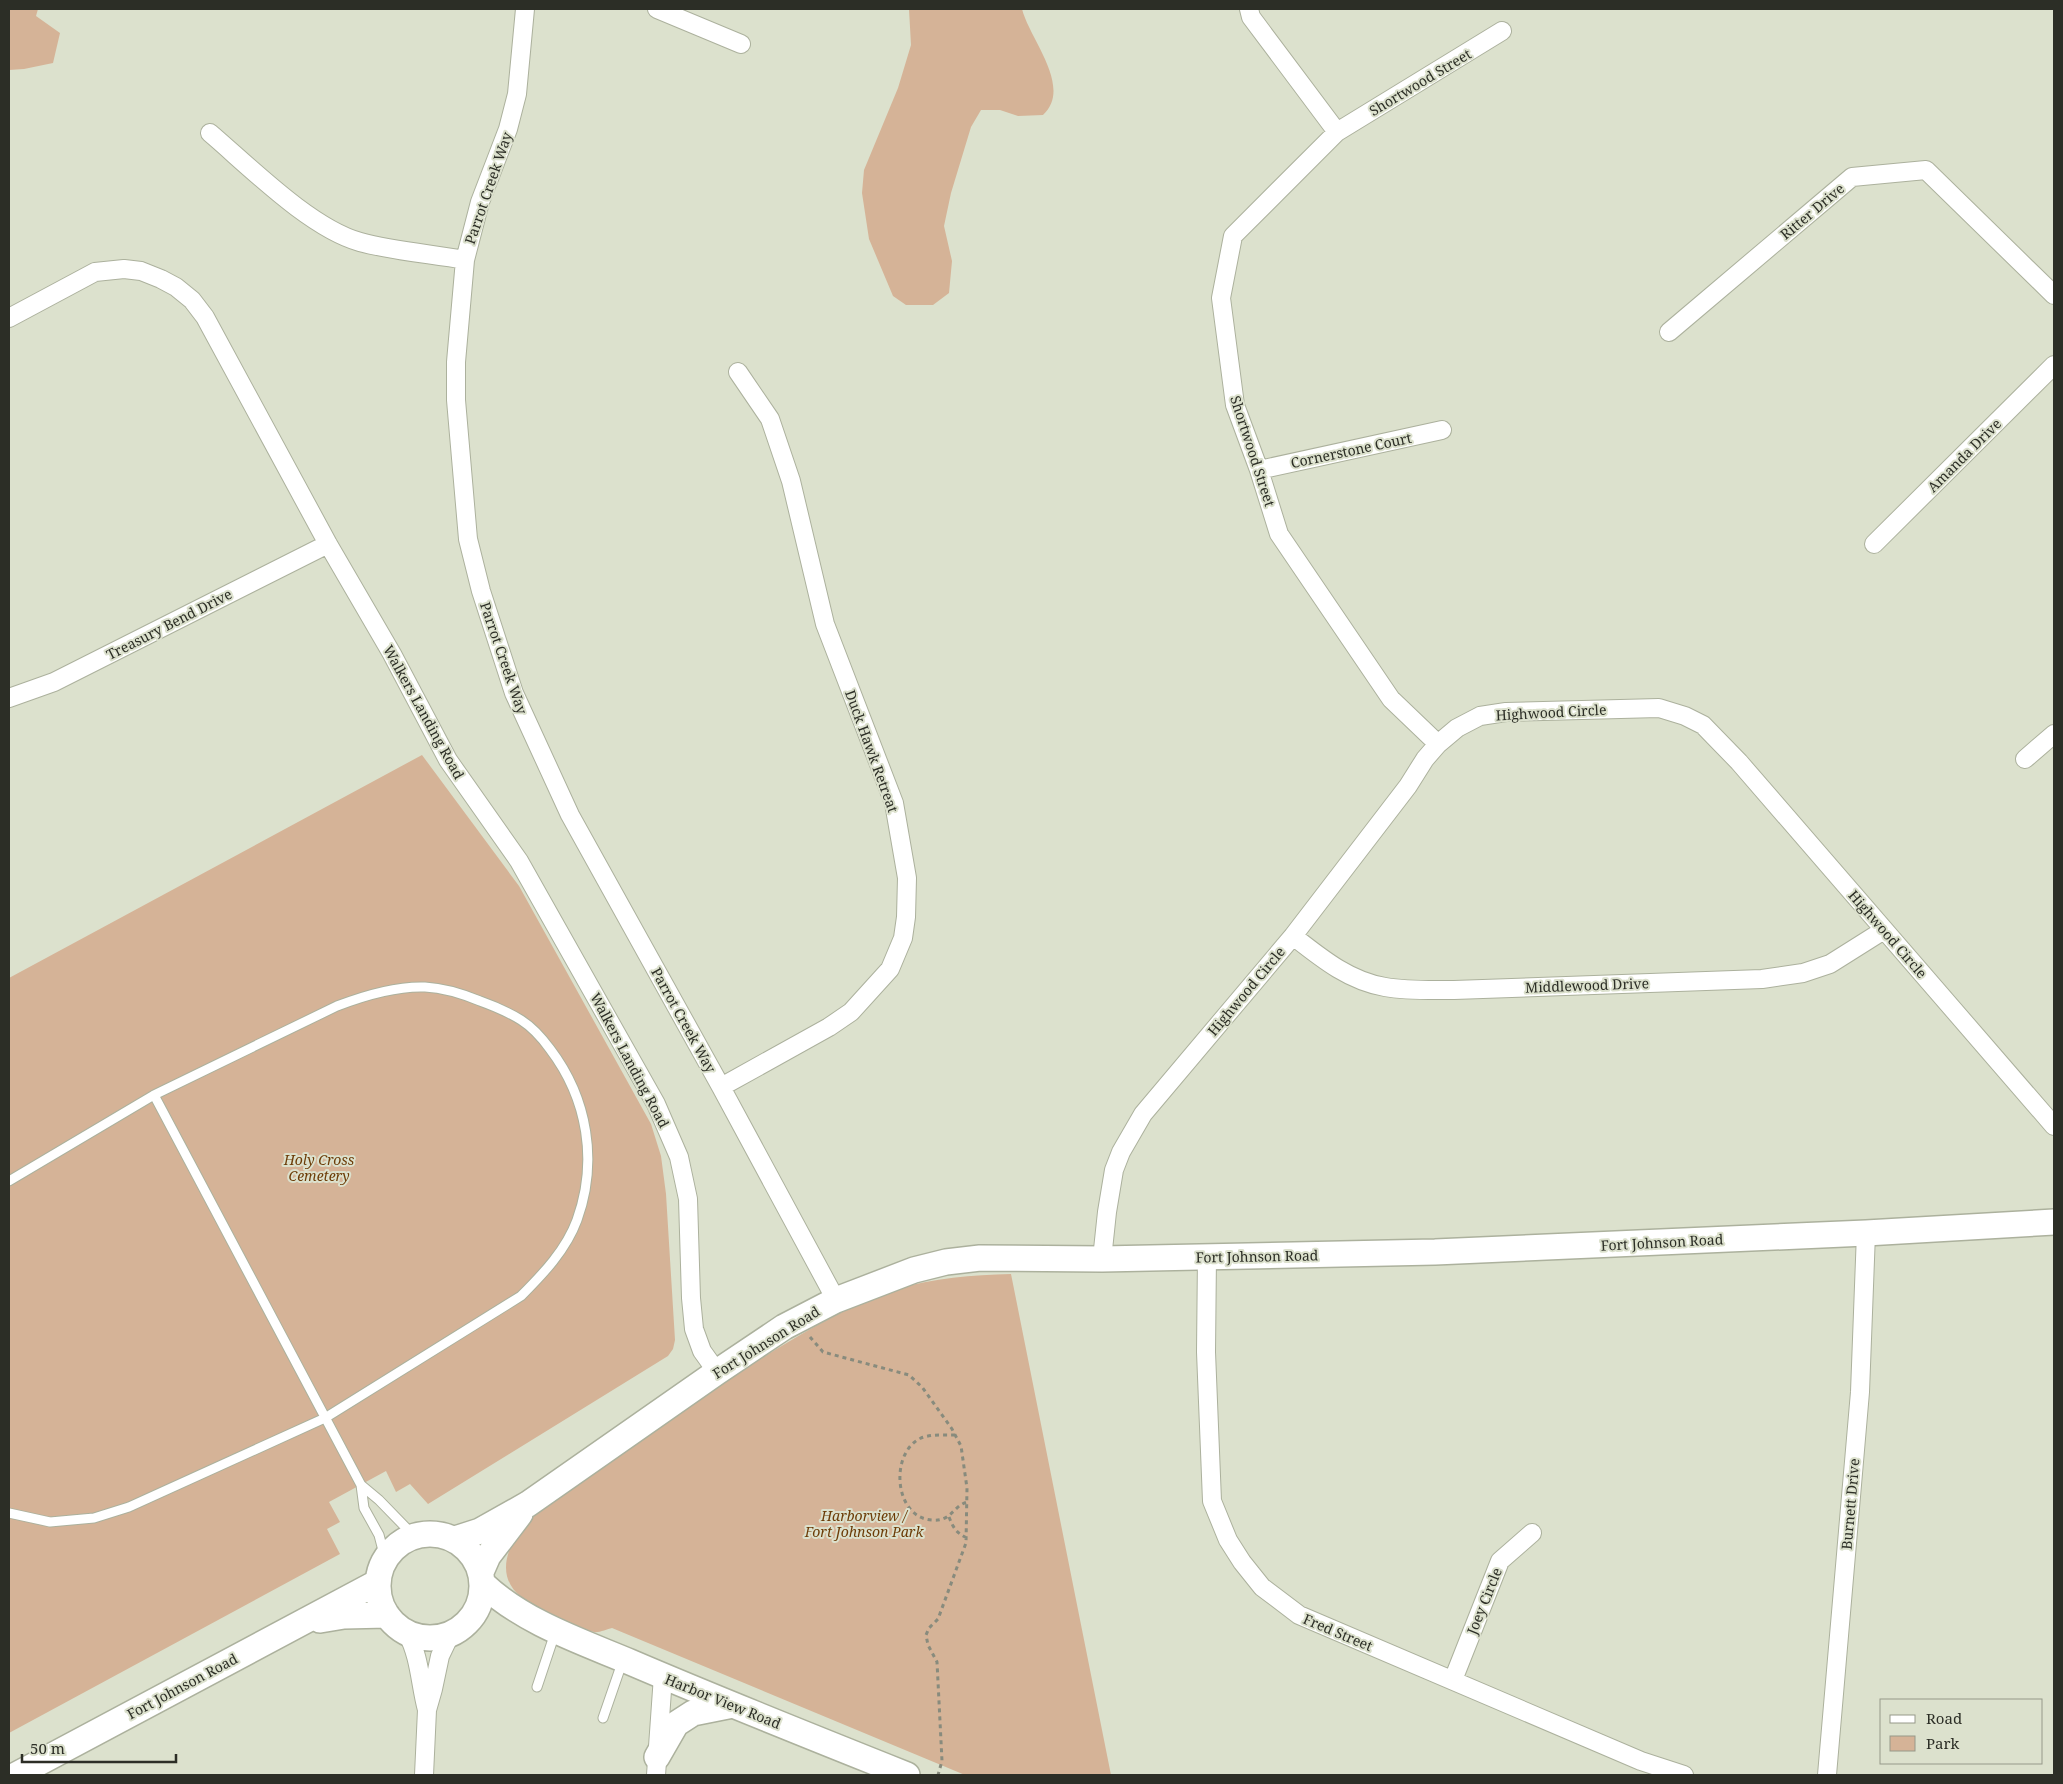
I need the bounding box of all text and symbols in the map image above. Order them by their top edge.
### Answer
street label: Shortwood Street [1366,44,1474,120]
street label: Parrot Creek Way [460,129,516,247]
street label: Ritter Drive [1776,179,1848,243]
street label: Shortwood Street [1226,393,1280,509]
street label: Amanda Drive [1923,414,2005,496]
street label: Cornerstone Court [1289,428,1413,472]
street label: Treasury Bend Drive [103,584,235,664]
street label: Parrot Creek Way [476,599,532,717]
street label: Walkers Landing Road [379,642,469,783]
street label: Duck Hawk Retreat [841,687,903,815]
street label: Highwood Circle [1495,700,1607,724]
street label: Highwood Circle [1844,886,1932,982]
street label: Highwood Circle [1203,942,1289,1040]
street label: Parrot Creek Way [647,964,721,1076]
street label: Middlewood Drive [1525,973,1649,997]
street label: Walkers Landing Road [586,989,674,1131]
park label: Holy Cross Cemetery [283,1150,355,1185]
street label: Fort Johnson Road [1600,1229,1724,1255]
street label: Fort Johnson Road [1195,1245,1319,1267]
street label: Fort Johnson Road [709,1301,823,1383]
street label: Burnett Drive [1837,1458,1863,1550]
park label: Harborview / Fort Johnson Park [804,1506,924,1541]
street label: Joey Circle [1462,1565,1506,1638]
street label: Fred Street [1300,1609,1376,1655]
street label: Fort Johnson Road [123,1649,241,1723]
street label: Harbor View Road [662,1669,784,1733]
legend [1880,1699,2043,1764]
text: Road [1926,1708,1962,1728]
scale bar [22,1732,176,1764]
text: Park [1926,1733,1960,1753]
text: 50 m [30,1738,65,1758]

